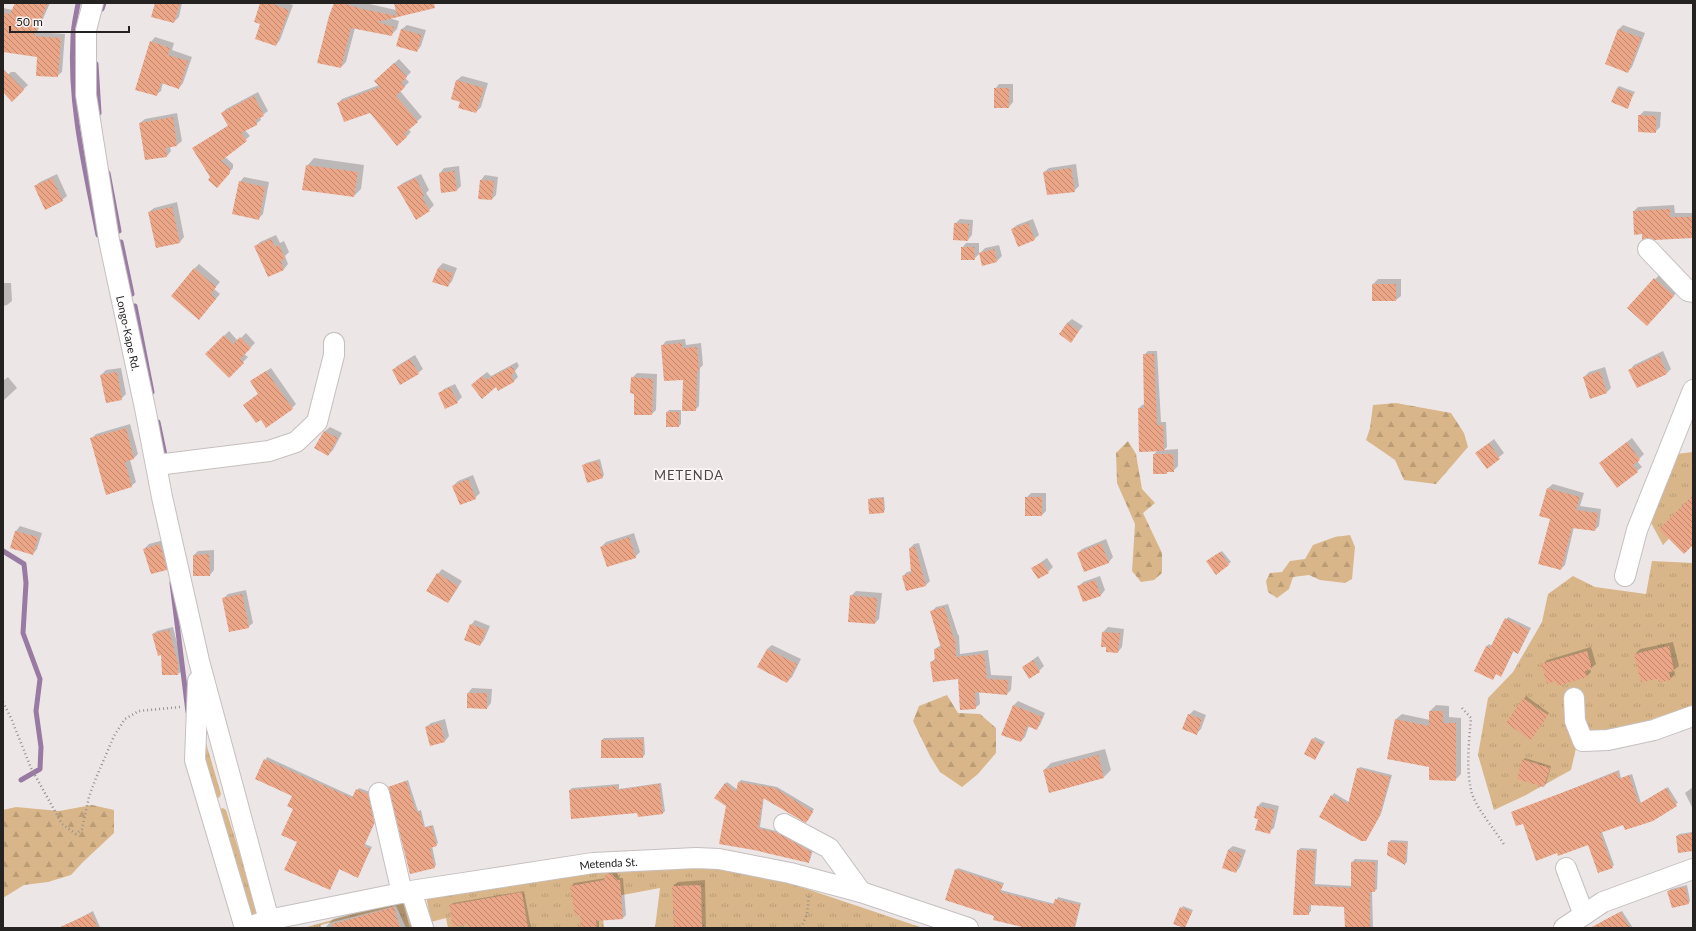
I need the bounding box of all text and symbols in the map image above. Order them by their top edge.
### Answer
scale bar [10,8,129,34]
text: 50 m [16,14,43,29]
street label: Longo-Kape Rd. [115,294,143,372]
district label: METENDA [654,467,724,483]
street label: Metenda St. [578,854,638,872]

